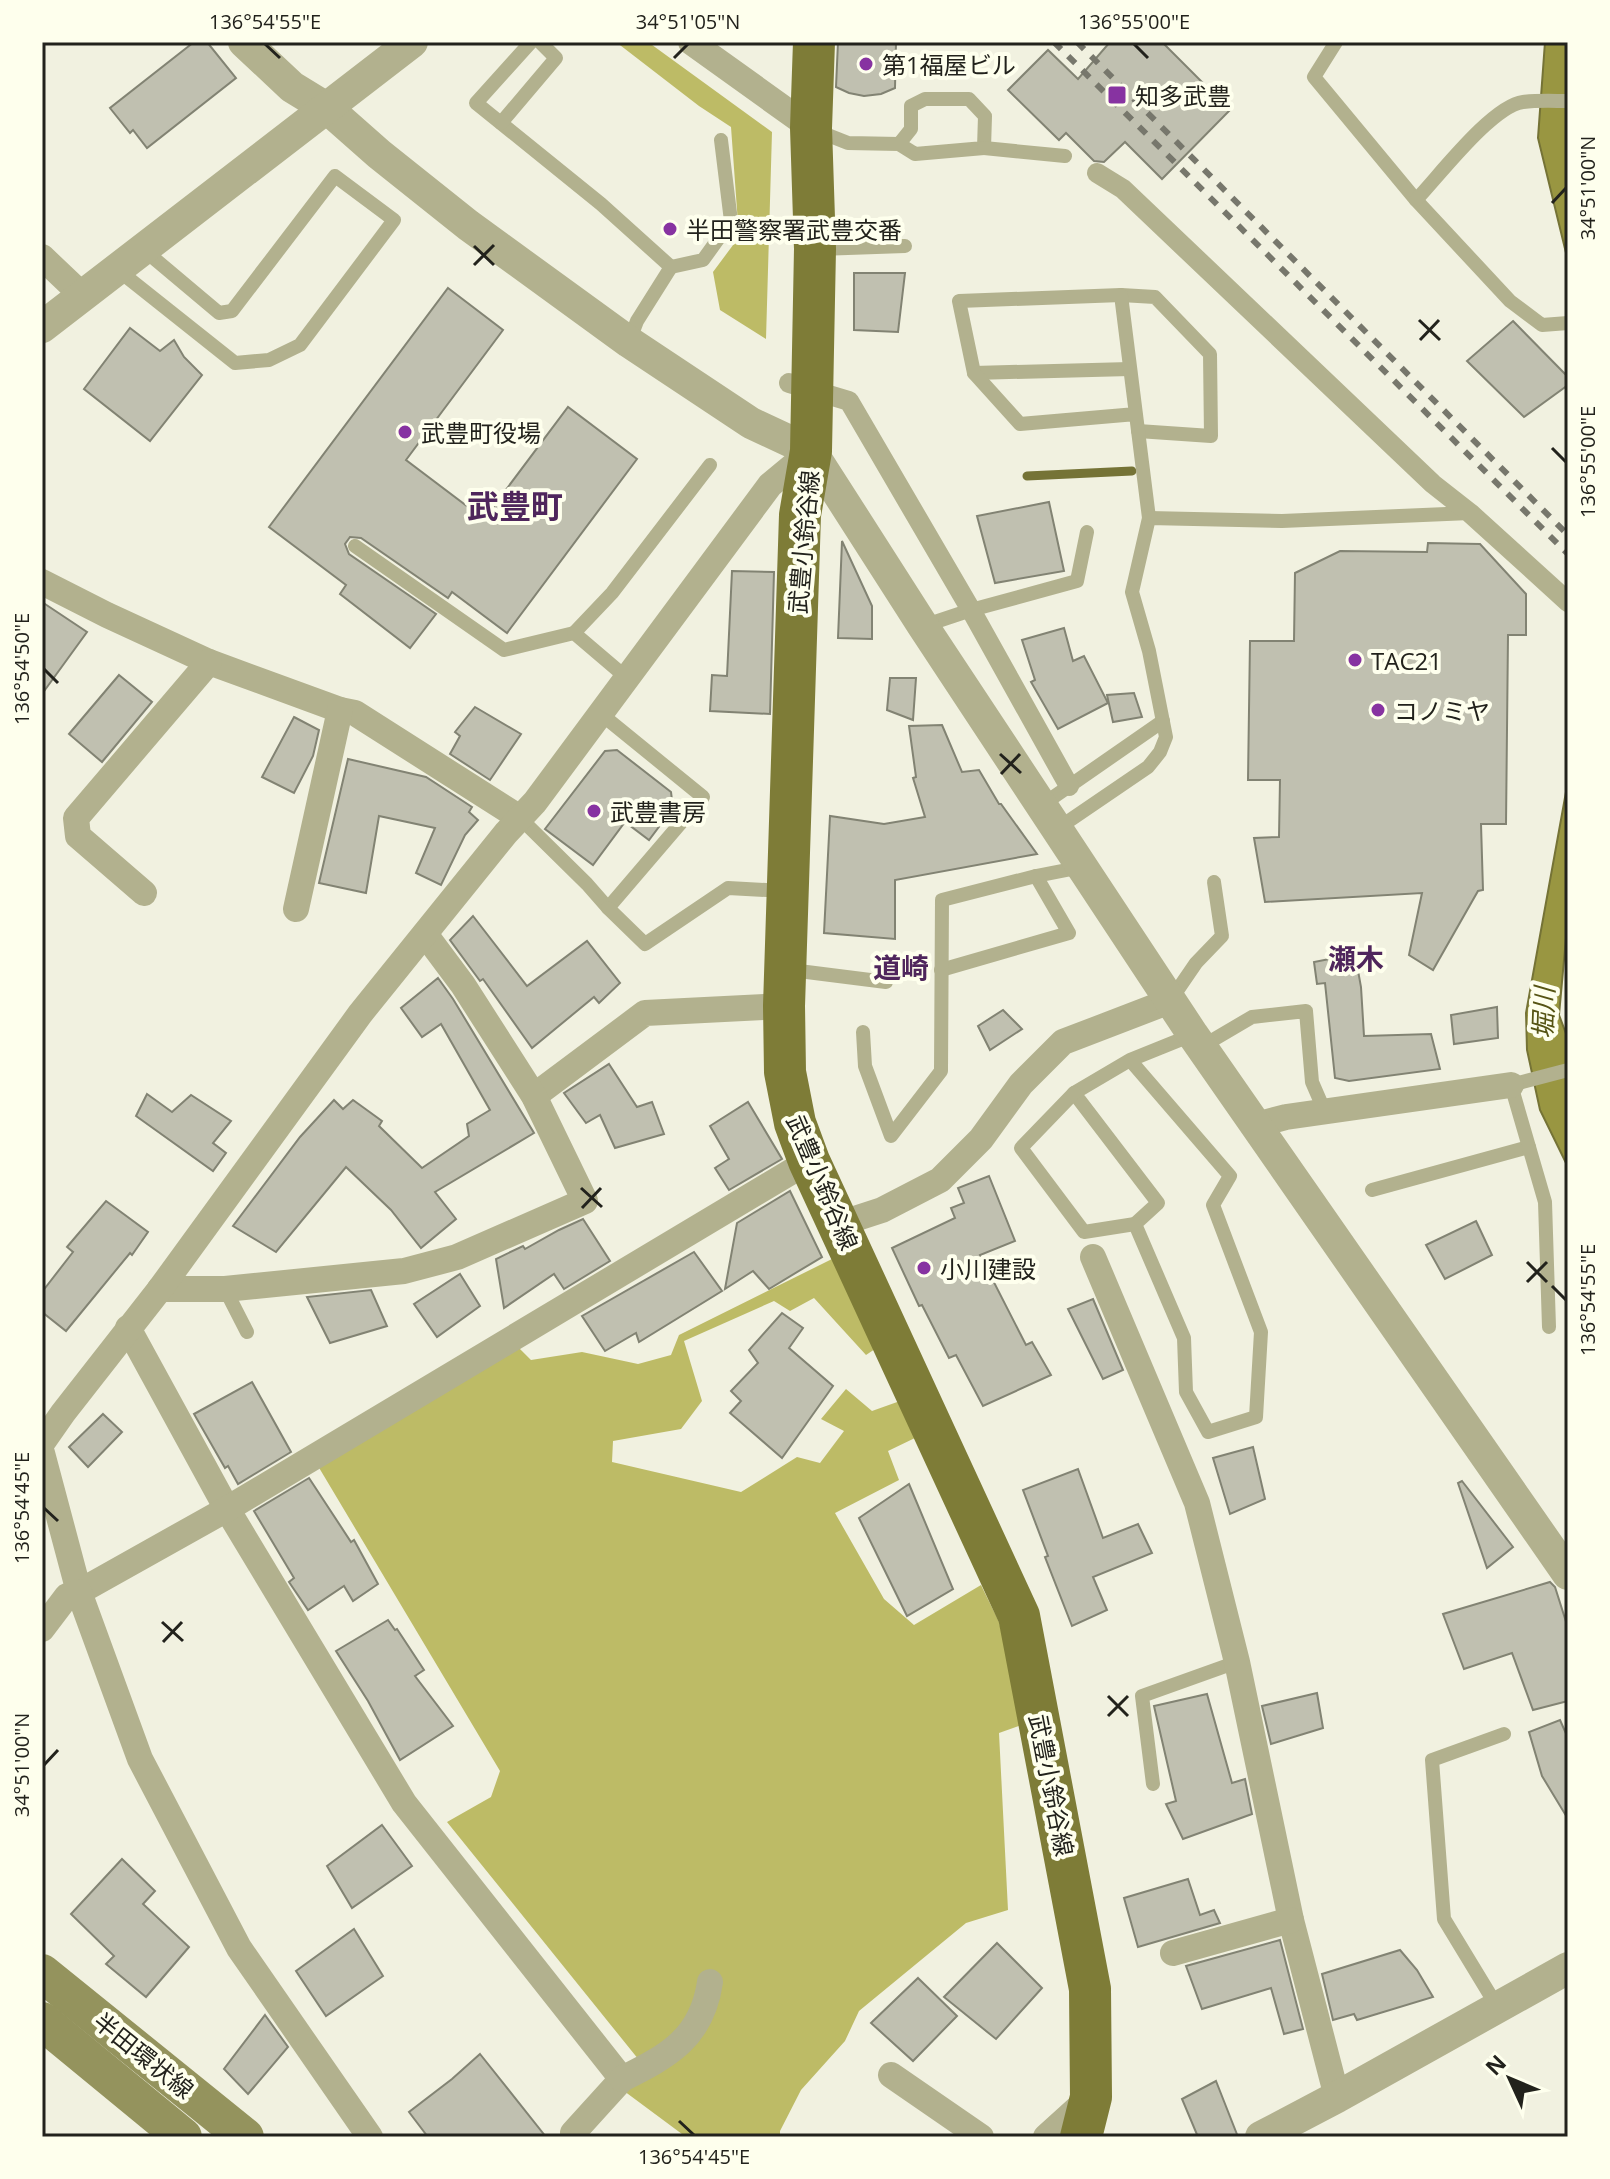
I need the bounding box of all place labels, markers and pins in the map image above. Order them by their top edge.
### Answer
place label: 第1福屋ビル [882,48,1016,81]
marker: 第1福屋ビル [857,55,875,73]
place label: 知多武豊 [1135,79,1231,112]
marker: 知多武豊 [1106,84,1128,106]
place label: 半田警察署武豊交番 [686,213,902,246]
marker: 半田警察署武豊交番 [661,220,679,238]
place label: 武豊町役場 [421,416,541,449]
marker: 武豊町役場 [396,423,414,441]
place label: TAC21 [1371,644,1442,677]
marker: TAC21 [1346,651,1364,669]
place label: コノミヤ [1394,694,1490,727]
marker: コノミヤ [1369,701,1387,719]
place label: 武豊書房 [610,795,706,828]
marker: 武豊書房 [585,802,603,820]
place label: 小川建設 [940,1252,1036,1285]
marker: 小川建設 [915,1259,933,1277]

